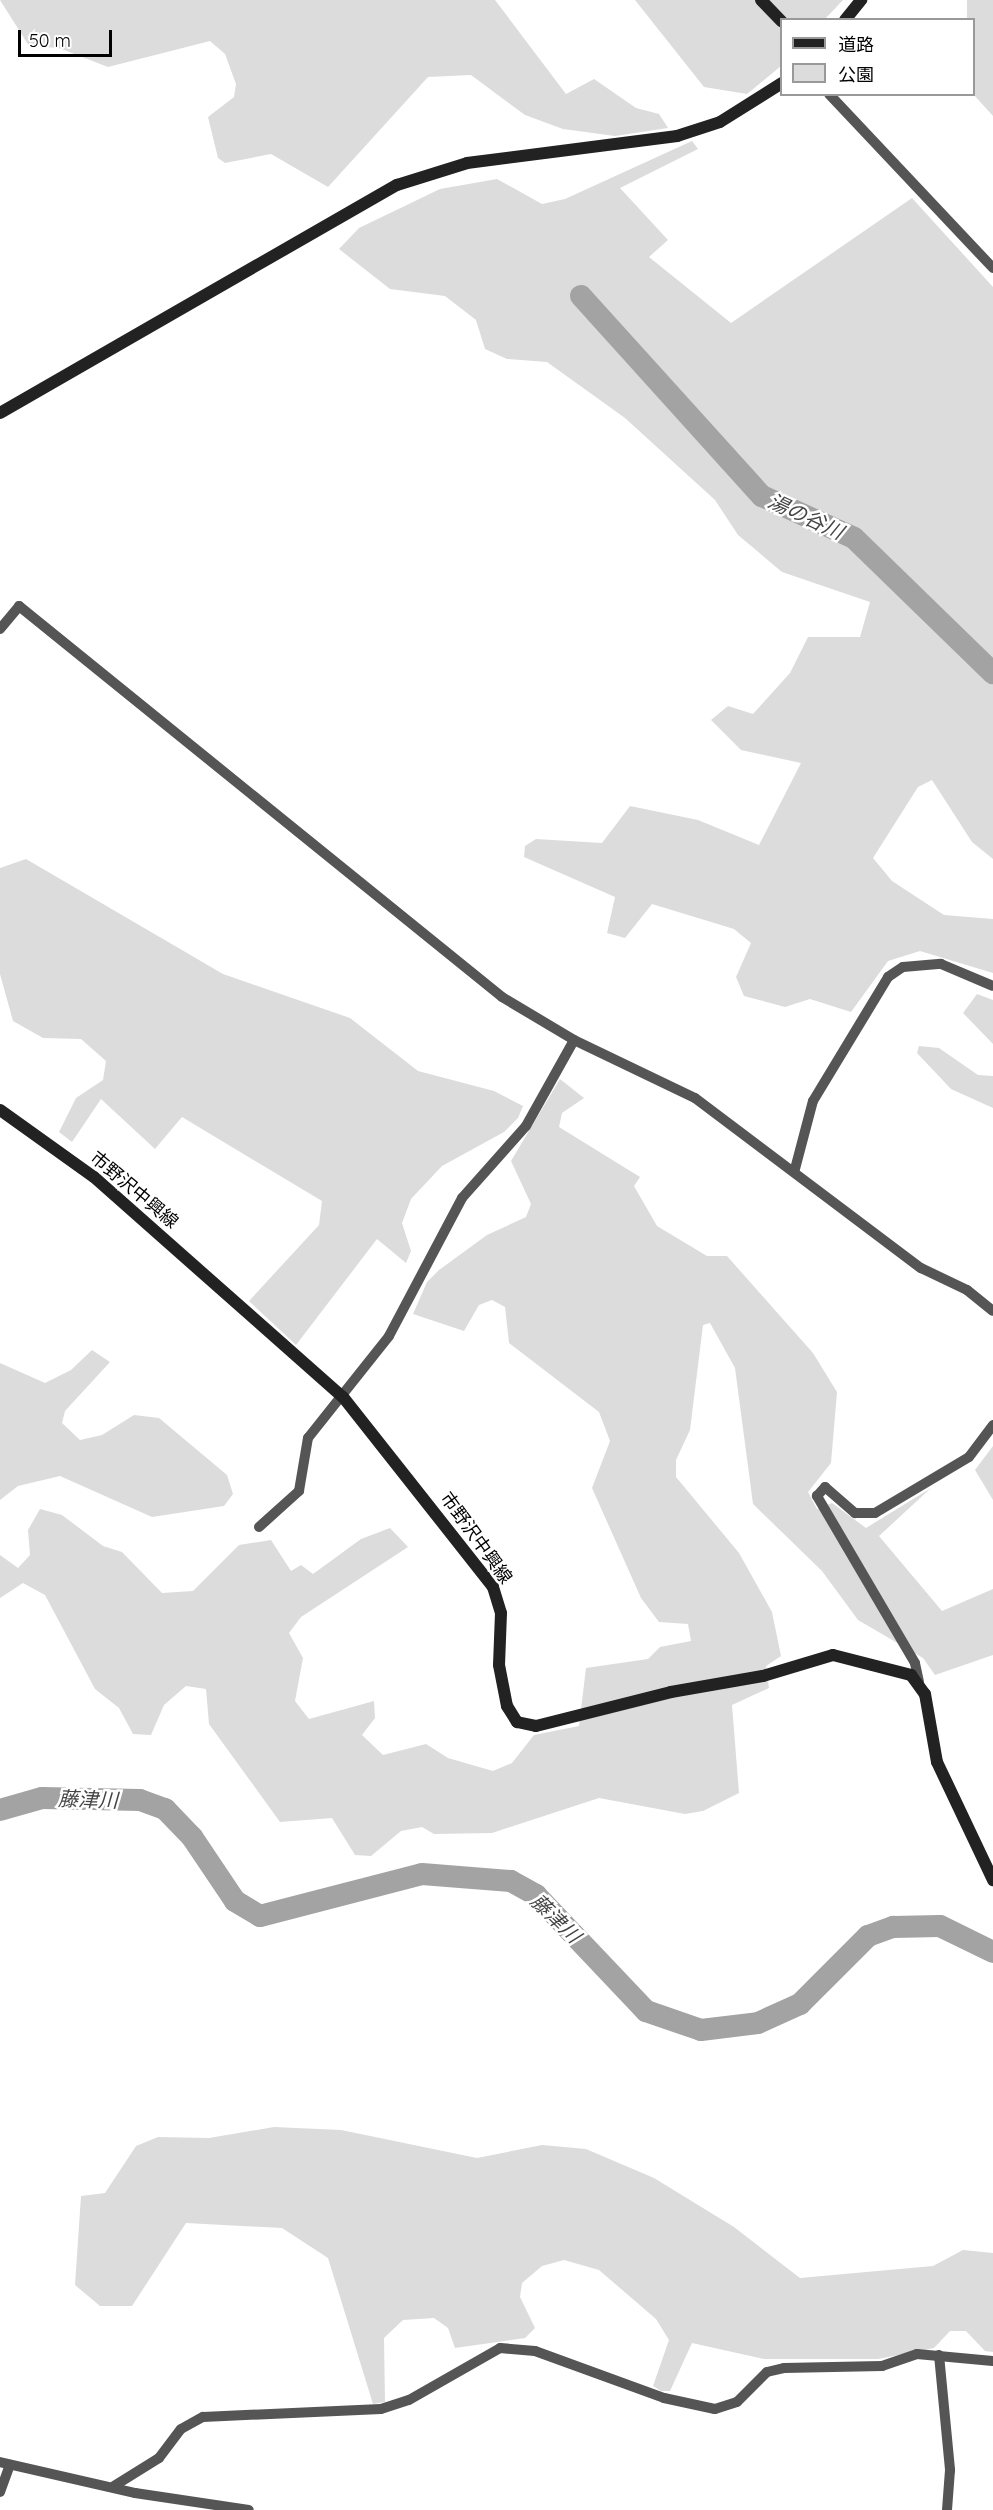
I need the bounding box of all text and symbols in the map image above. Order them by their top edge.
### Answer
scale bar [21,18,116,56]
legend [780,18,975,96]
text: 50 m [29,29,71,52]
text: 道路 [838,33,874,56]
text: 公園 [838,63,874,86]
water label: 湯の谷川 [765,488,847,544]
street label: 市野沢中興線 [86,1147,182,1233]
street label: 市野沢中興線 [436,1488,516,1588]
water label: 藤津川 [58,1786,118,1812]
water label: 藤津川 [526,1889,586,1947]

